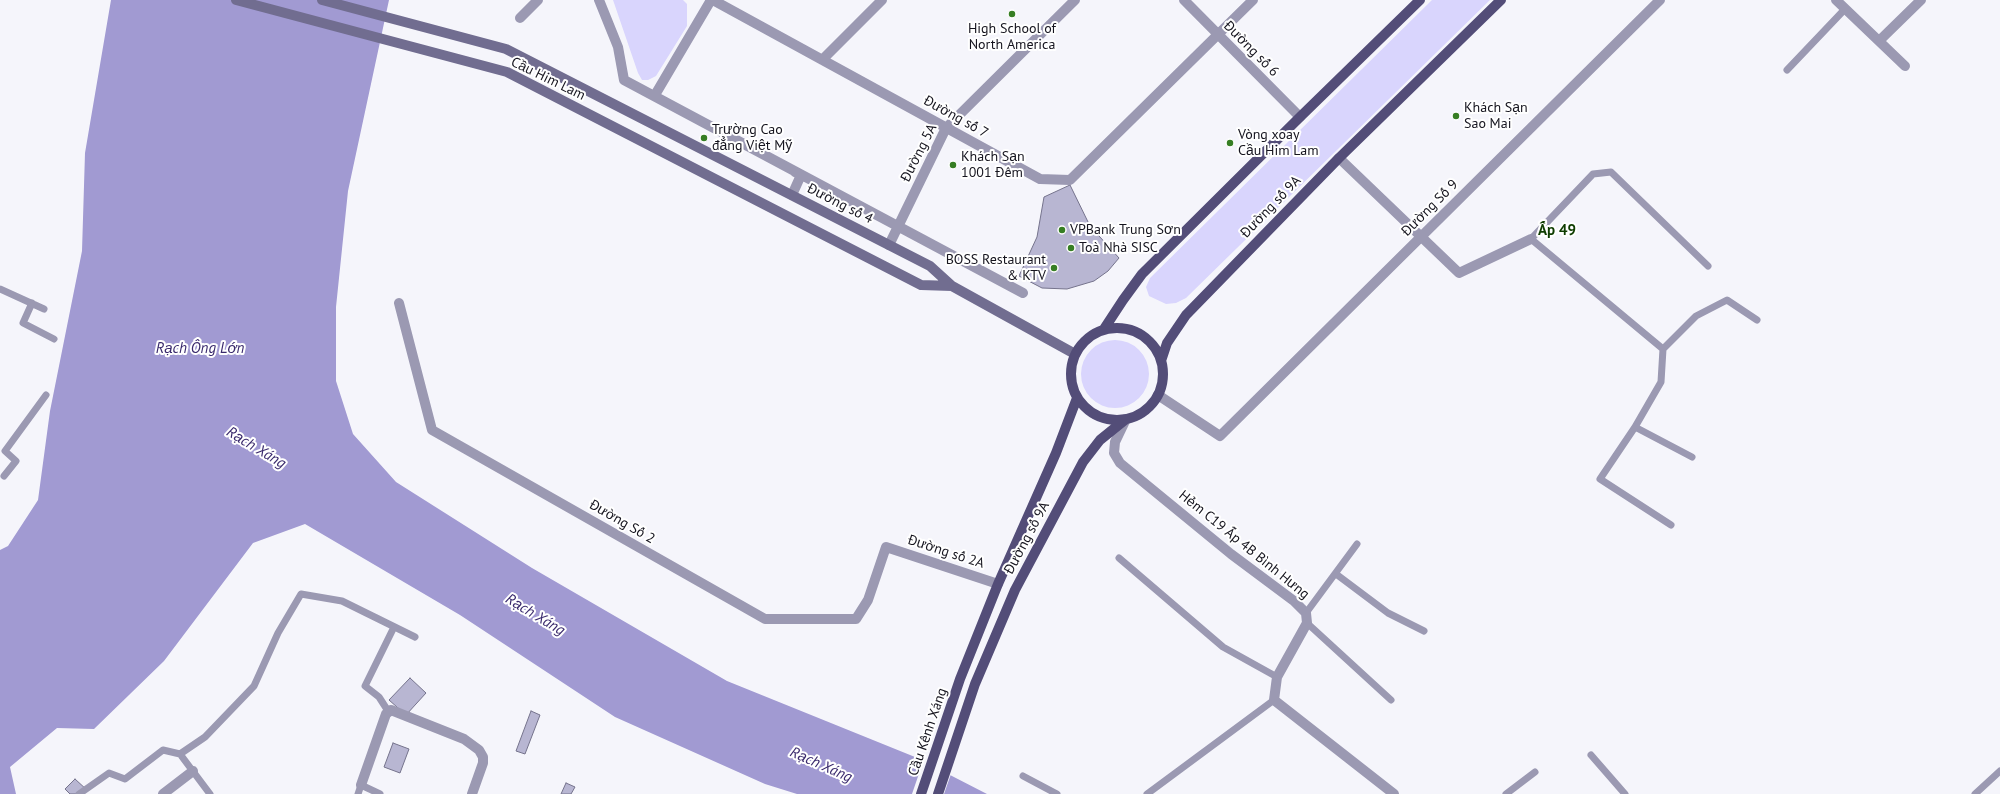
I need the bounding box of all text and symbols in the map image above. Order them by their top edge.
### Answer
marker: High School of North America [1007,9,1017,19]
street label: Đường số 6 [1220,18,1282,80]
place label: High School of North America [968,21,1056,54]
street label: Cầu Him Lam [508,54,588,104]
street label: Đường số 7 [921,92,991,142]
place label: Khách Sạn Sao Mai [1464,100,1528,132]
marker: Khách Sạn Sao Mai [1451,111,1461,121]
street label: Đường 5A [897,121,941,185]
place label: Trường Cao đẳng Việt Mỹ [712,122,792,154]
place label: Vòng xoay Cầu Him Lam [1238,127,1319,160]
marker: Trường Cao đẳng Việt Mỹ [699,133,709,143]
marker: Vòng xoay Cầu Him Lam [1225,138,1235,148]
place label: Khách Sạn 1001 Đêm [961,149,1025,182]
marker: Khách Sạn 1001 Đêm [948,160,958,170]
street label: Đường số 9A [1237,173,1305,241]
street label: Đường Số 9 [1398,176,1462,240]
street label: Đường số 4 [804,180,876,228]
place label: VPBank Trung Sơn [1070,222,1181,238]
district label: Ấp 49 [1538,222,1576,240]
marker: VPBank Trung Sơn [1057,225,1067,235]
place label: Toà Nhà SISC [1079,240,1158,256]
marker: Toà Nhà SISC [1066,243,1076,253]
place label: BOSS Restaurant & KTV [946,252,1046,284]
marker: BOSS Restaurant & KTV [1049,263,1059,273]
water label: Rạch Ông Lớn [156,340,244,358]
water label: Rạch Xáng [223,423,289,473]
street label: Hẻm C19 Ấp 4B Bình Hưng [1175,487,1313,603]
street label: Đường Số 2 [586,496,658,548]
street label: Đường số 9A [1001,499,1053,577]
street label: Đường số 2A [906,532,986,572]
water label: Rạch Xáng [502,590,568,640]
street label: Cầu Kênh Xáng [905,686,951,778]
water label: Rạch Xáng [787,743,855,787]

